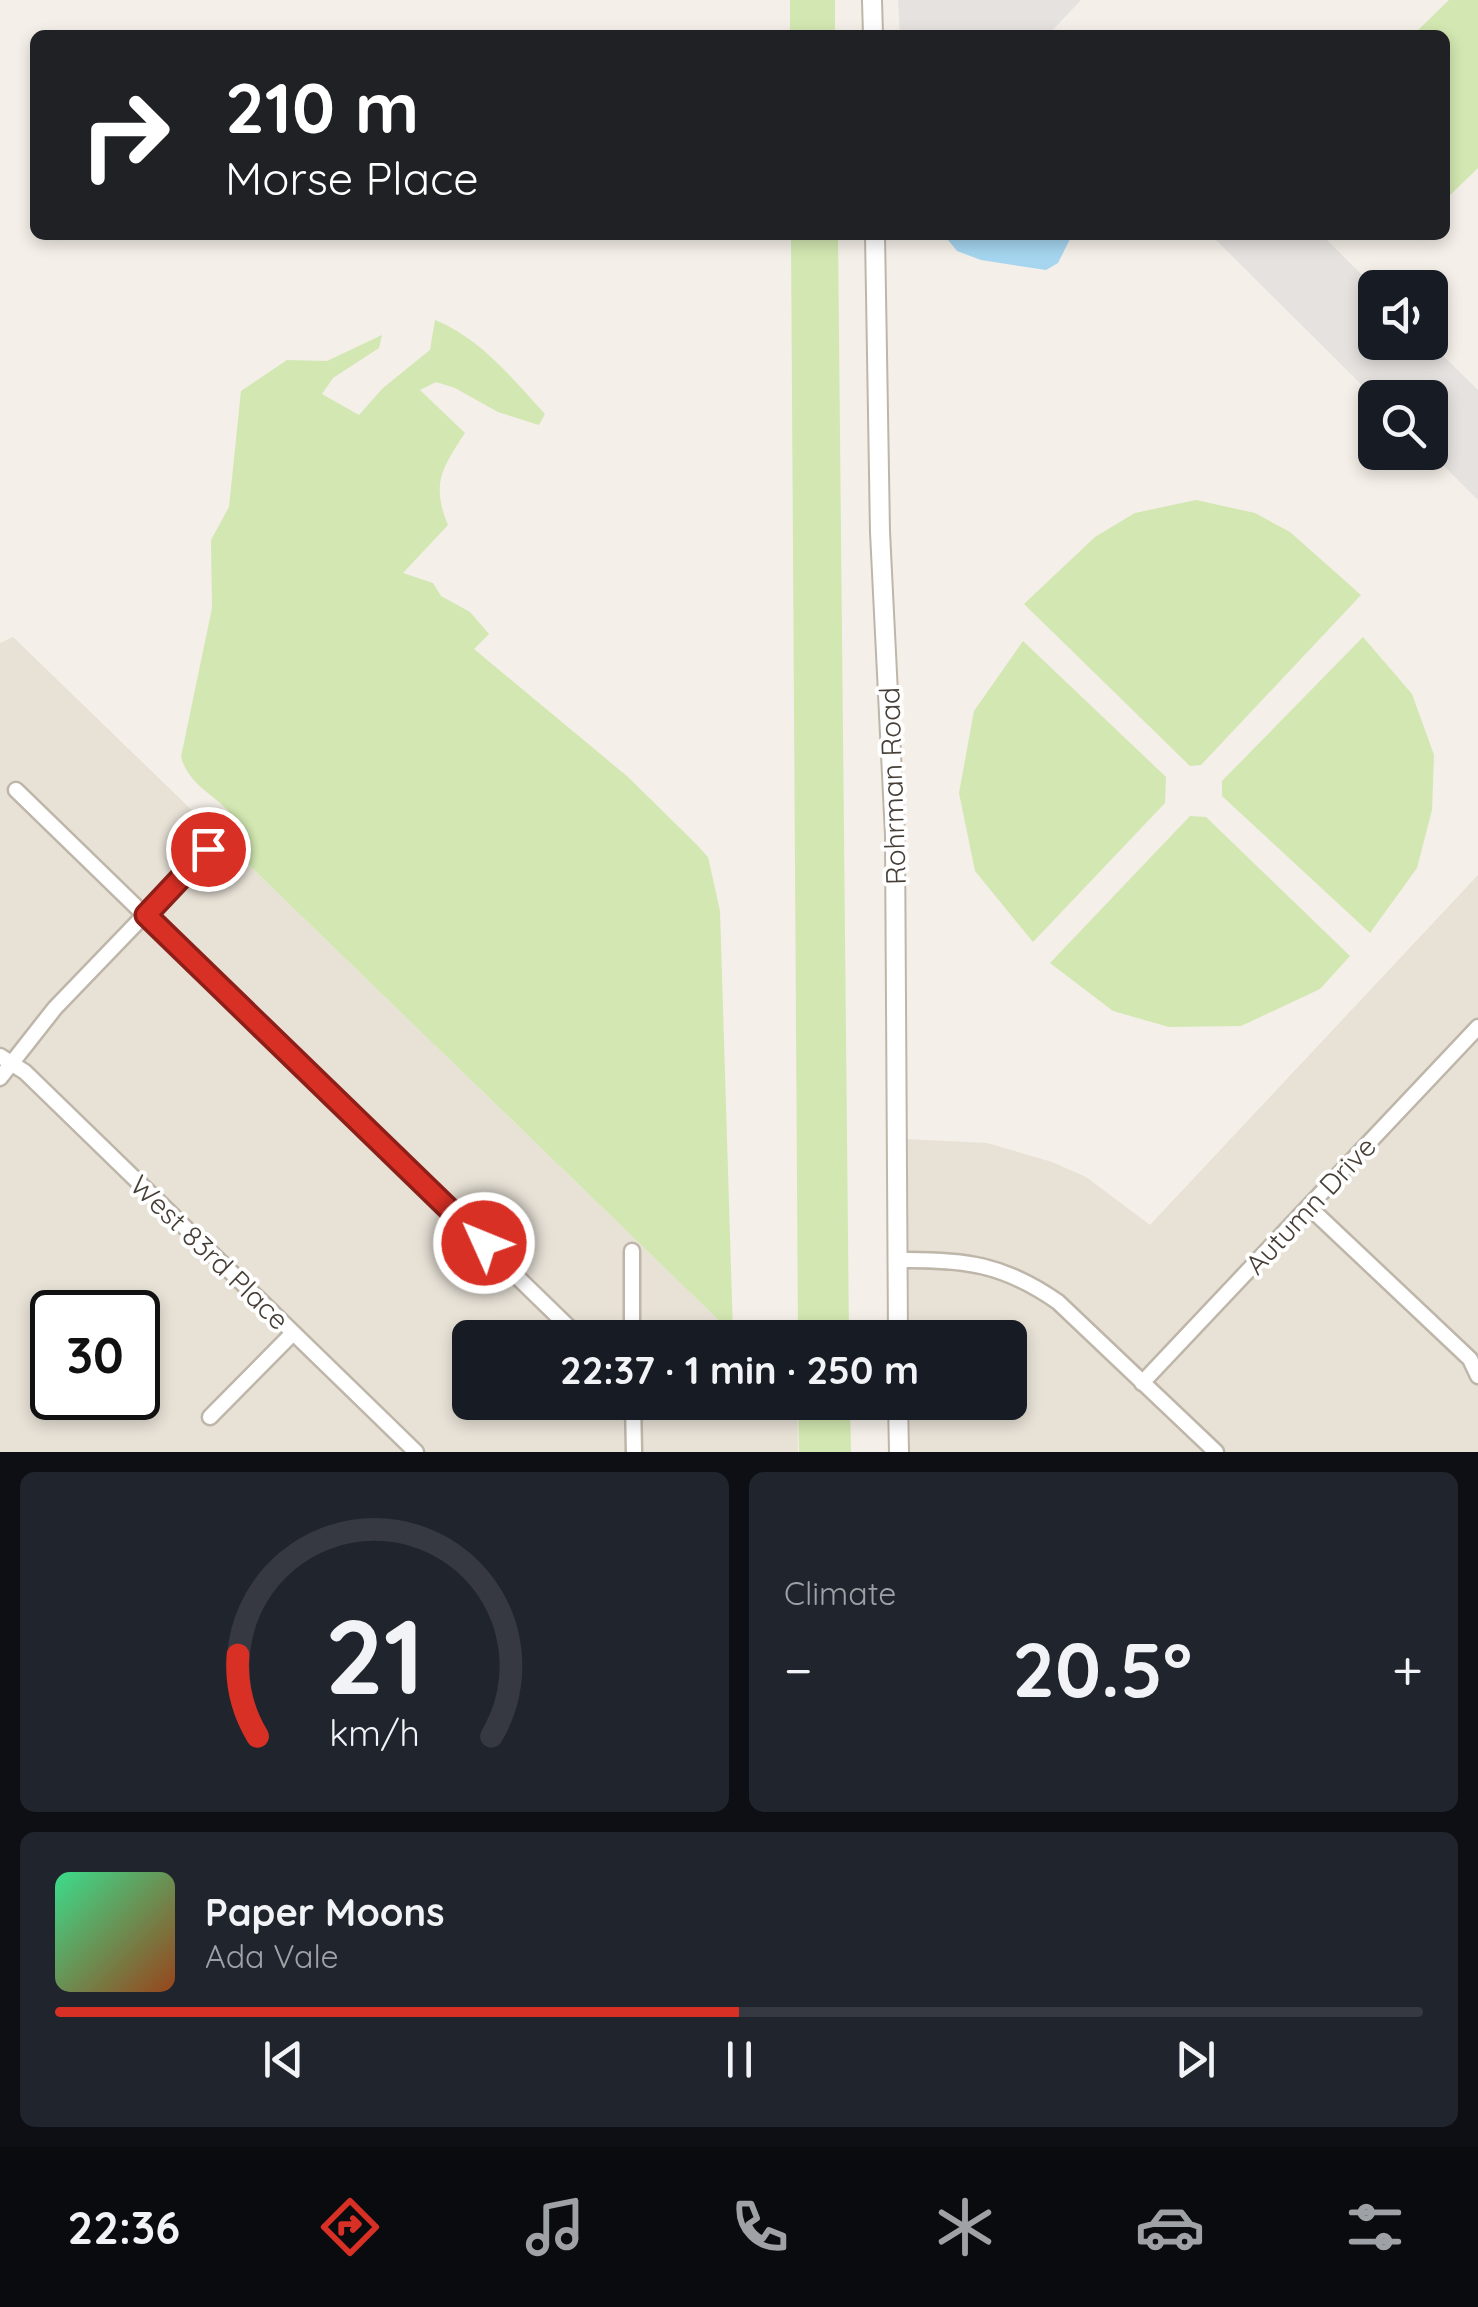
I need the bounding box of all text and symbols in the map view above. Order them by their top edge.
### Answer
text: 210 m [225,63,419,151]
icon: right [60,70,190,200]
text: Morse Place [225,150,479,206]
map controls [1358,270,1448,470]
button: sound [1358,270,1448,360]
button: search [1358,380,1448,470]
street label: Rohrman Road [871,686,913,886]
pin [166,807,251,892]
icon: arrive [181,822,236,877]
street label: Autumn Drive [1237,1129,1383,1281]
street label: West 83rd Place [123,1167,297,1337]
position arrow [432,1191,536,1295]
speed limit sign: 30 [30,1290,160,1420]
text: 22:37 · 1 min · 250 m [560,1346,919,1394]
text: Climate [784,1573,896,1613]
text: 21 [325,1590,424,1720]
text: 20.5° [1012,1622,1192,1716]
text: − [784,1635,813,1704]
text: + [1392,1635,1423,1704]
text: km/h [329,1710,420,1755]
text: Paper Moons [205,1888,445,1936]
text: Ada Vale [205,1936,339,1976]
icon: previous [256,2032,311,2087]
icon: pause [712,2032,767,2087]
icon: next [1168,2032,1223,2087]
icon: directions [315,2192,385,2262]
icon: music [520,2192,590,2262]
icon: phone [725,2192,795,2262]
icon: climate [930,2192,1000,2262]
icon: car [1135,2192,1205,2262]
icon: filters [1340,2192,1410,2262]
text: 22:36 [68,2199,180,2255]

